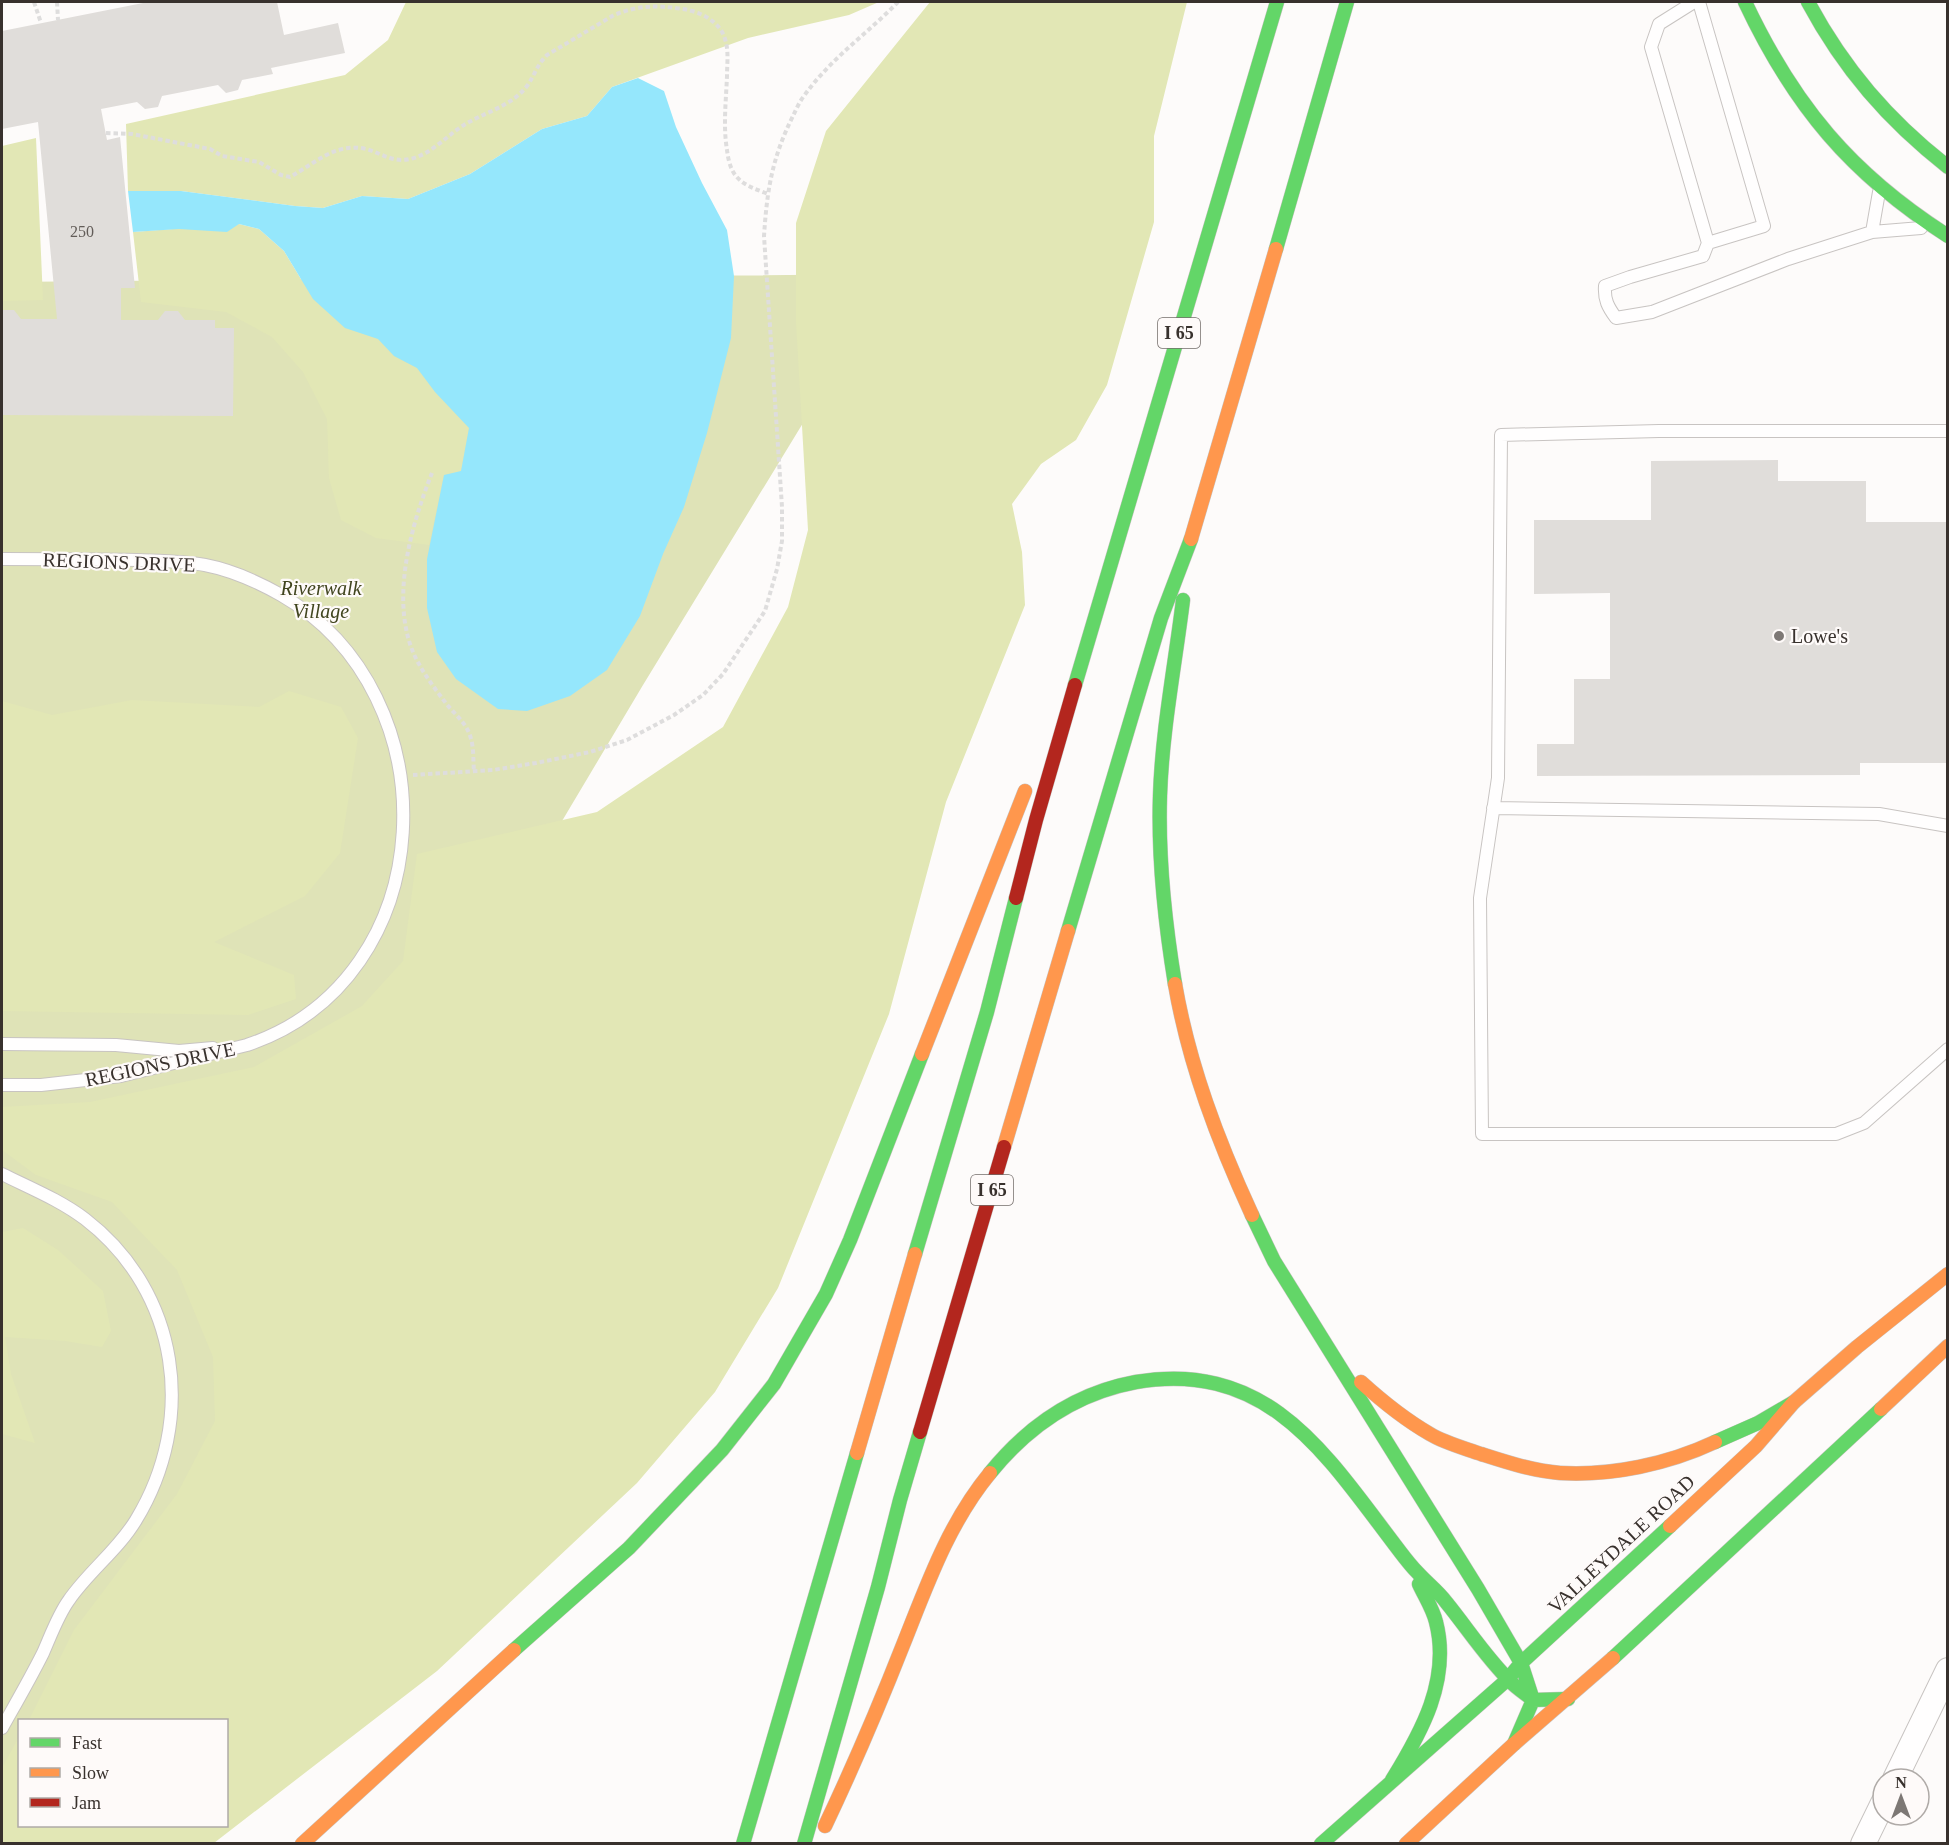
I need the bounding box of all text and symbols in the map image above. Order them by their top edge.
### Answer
house number: 250 [70,223,94,240]
road number: I 65 [1158,318,1200,348]
street label: REGIONS DRIVE [42,548,196,576]
park label: Riverwalk Village [279,577,363,623]
place label: Lowe's [1791,625,1848,647]
marker: Lowe's [1772,629,1786,643]
street label: REGIONS DRIVE [83,1037,237,1091]
road number: I 65 [971,1175,1013,1205]
street label: VALLEYDALE ROAD [1543,1470,1699,1618]
legend [18,1719,228,1827]
text: Fast [72,1733,102,1753]
text: Slow [72,1763,109,1783]
north arrow [1871,1767,1931,1827]
text: N [1895,1774,1907,1791]
text: Jam [72,1793,101,1813]

